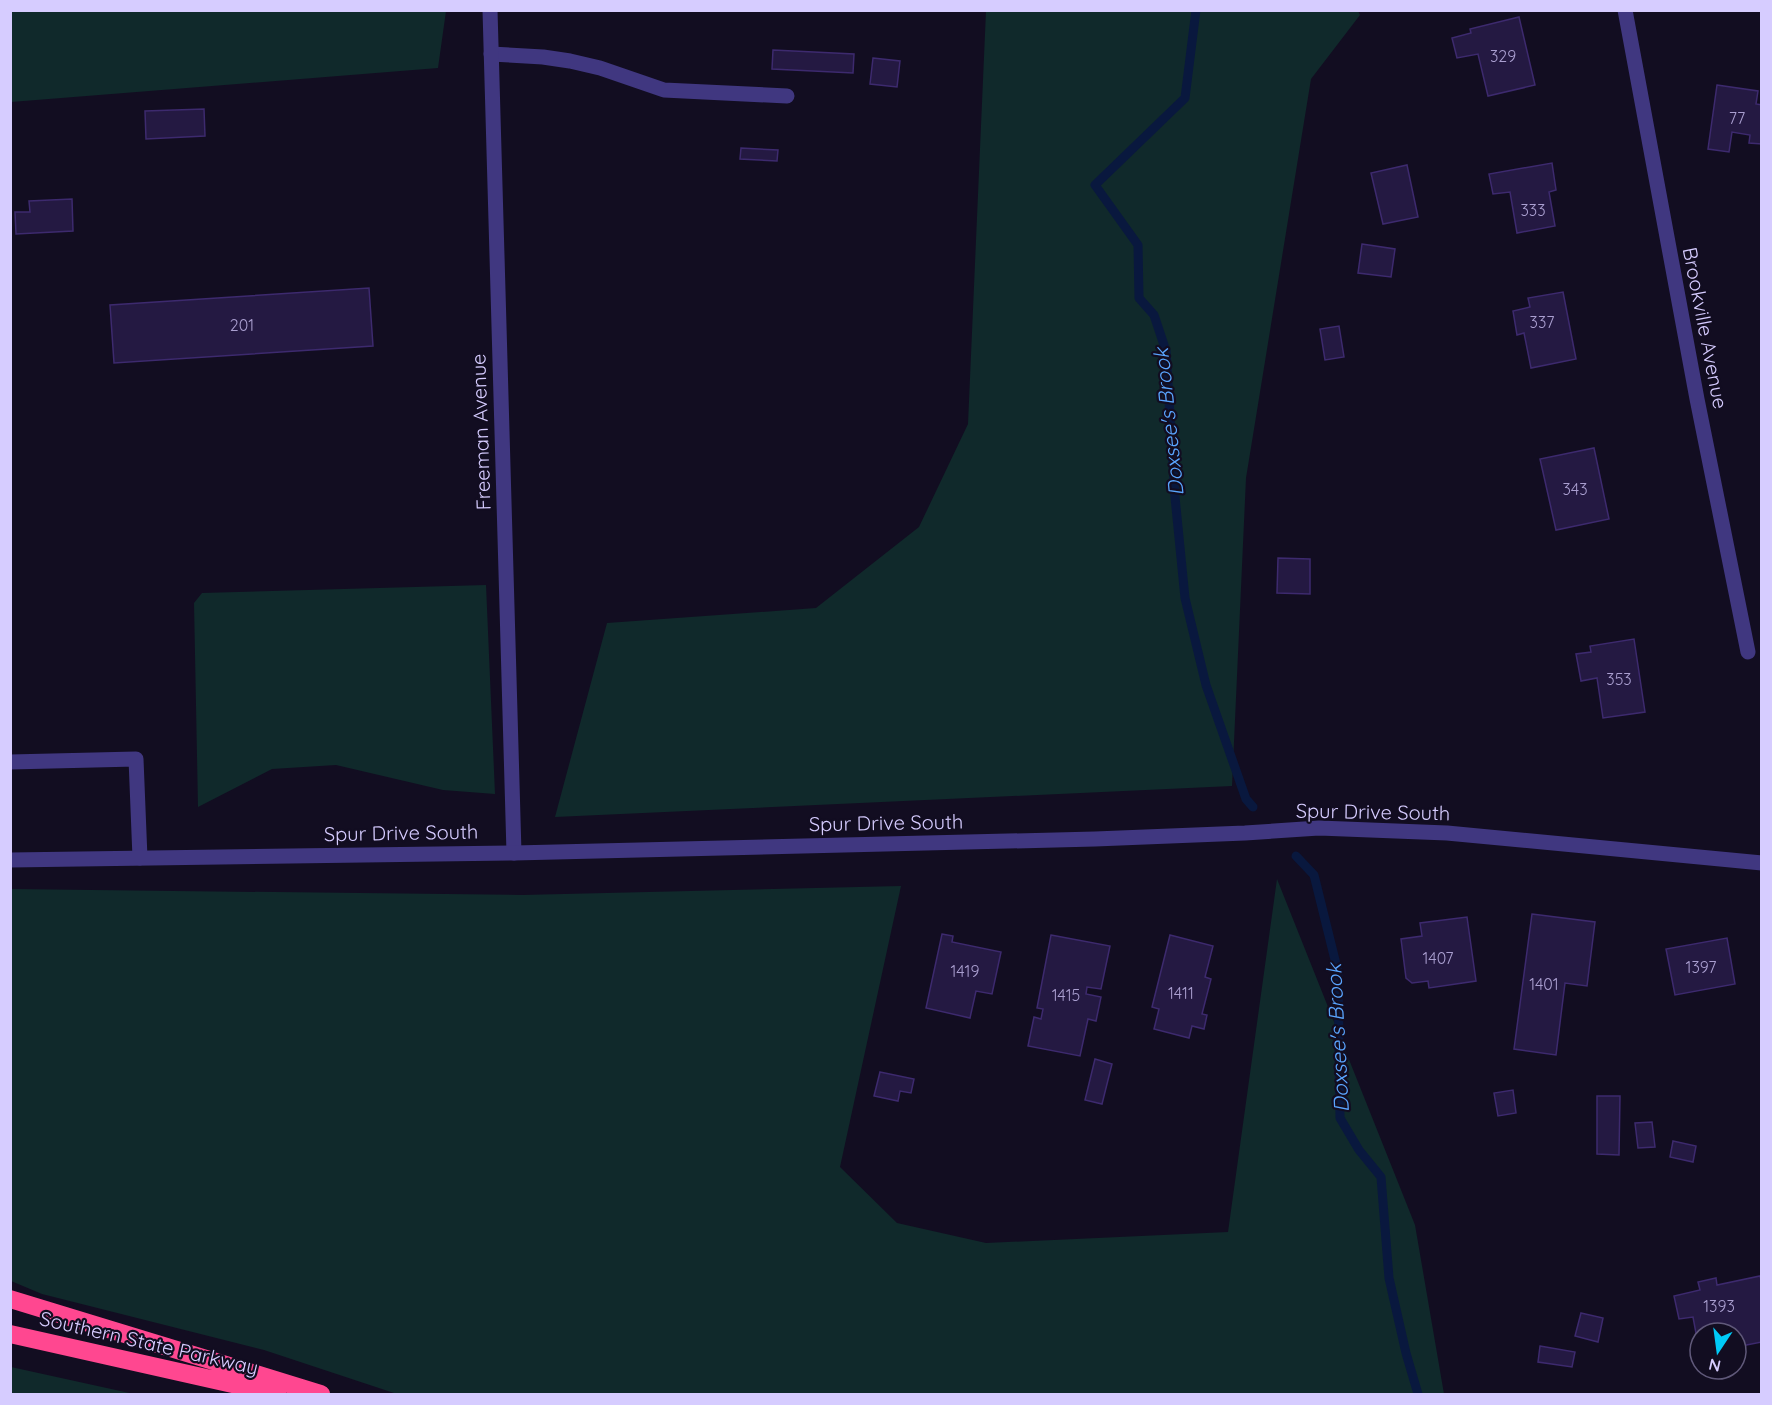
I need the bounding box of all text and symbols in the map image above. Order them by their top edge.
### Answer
house number: 329 [1490,46,1516,66]
house number: 77 [1729,108,1745,128]
house number: 333 [1520,200,1546,220]
street label: Brookville Avenue [1678,245,1733,411]
house number: 337 [1530,312,1554,332]
house number: 201 [230,315,254,335]
water label: Doxsee's Brook [1147,345,1189,498]
street label: Freeman Avenue [465,353,496,511]
house number: 343 [1562,479,1588,499]
house number: 353 [1606,669,1632,689]
street label: Spur Drive South [1296,798,1450,825]
street label: Spur Drive South [809,809,963,836]
street label: Spur Drive South [324,819,478,846]
house number: 1407 [1423,948,1453,968]
house number: 1397 [1686,957,1716,977]
house number: 1419 [951,961,979,981]
water label: Doxsee's Brook [1320,961,1354,1113]
house number: 1401 [1529,974,1559,994]
house number: 1411 [1168,983,1194,1003]
house number: 1415 [1052,985,1080,1005]
house number: 1393 [1703,1296,1735,1316]
street label: Southern State Parkway [37,1305,261,1380]
north arrow [1688,1321,1748,1381]
text: N [1707,1355,1723,1377]

